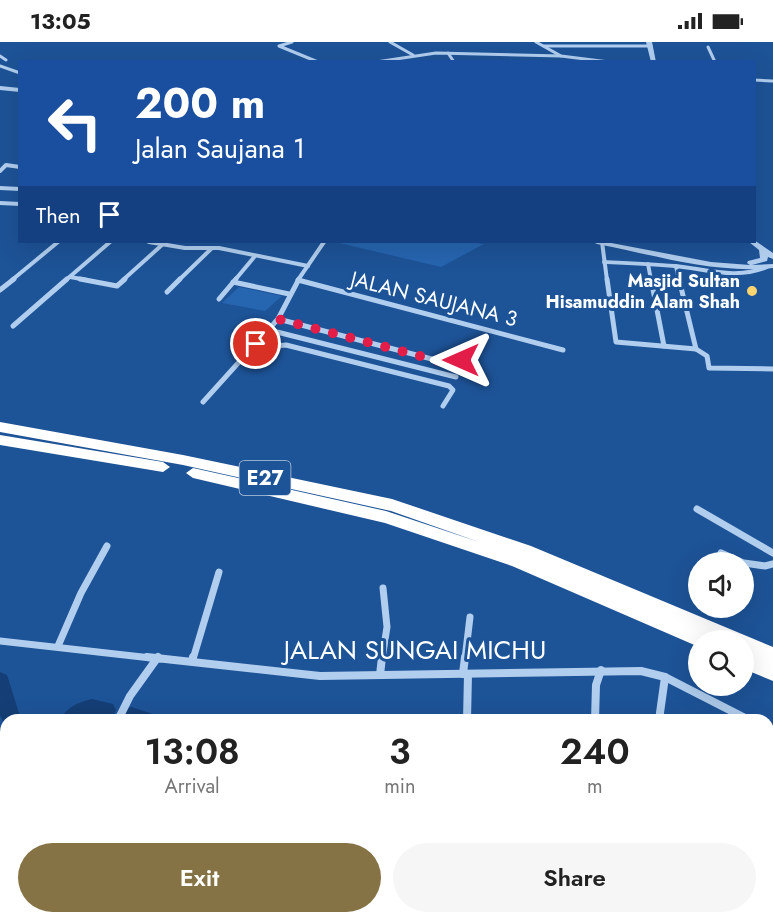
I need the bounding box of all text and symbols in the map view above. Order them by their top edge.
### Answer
text: 13:05 [30,5,91,37]
text: 200 m [135,73,265,134]
icon: left [36,84,114,162]
text: Jalan Saujana 1 [135,129,305,168]
icon: arrive [93,198,126,231]
text: Then [36,199,81,231]
street label: JALAN SAUJANA 3 [345,263,520,334]
place label: Masjid Sultan Hisamuddin Alam Shah [546,268,740,315]
marker: Masjid Sultan Hisamuddin Alam Shah [745,284,759,298]
pin [230,318,281,369]
icon: arrive [239,327,272,360]
position arrow [429,328,493,392]
road number: E27 [240,461,290,495]
map controls [688,552,754,696]
button: sound [688,552,754,618]
button: search [688,630,754,696]
street label: JALAN SUNGAI MICHU [281,631,546,669]
text: 13:08 [144,725,240,777]
text: 3 [389,725,411,777]
text: 240 [560,725,630,777]
text: Arrival [165,772,220,801]
text: min [384,772,415,801]
text: m [587,772,603,801]
button: Exit [18,843,381,912]
button: Share [393,843,756,912]

